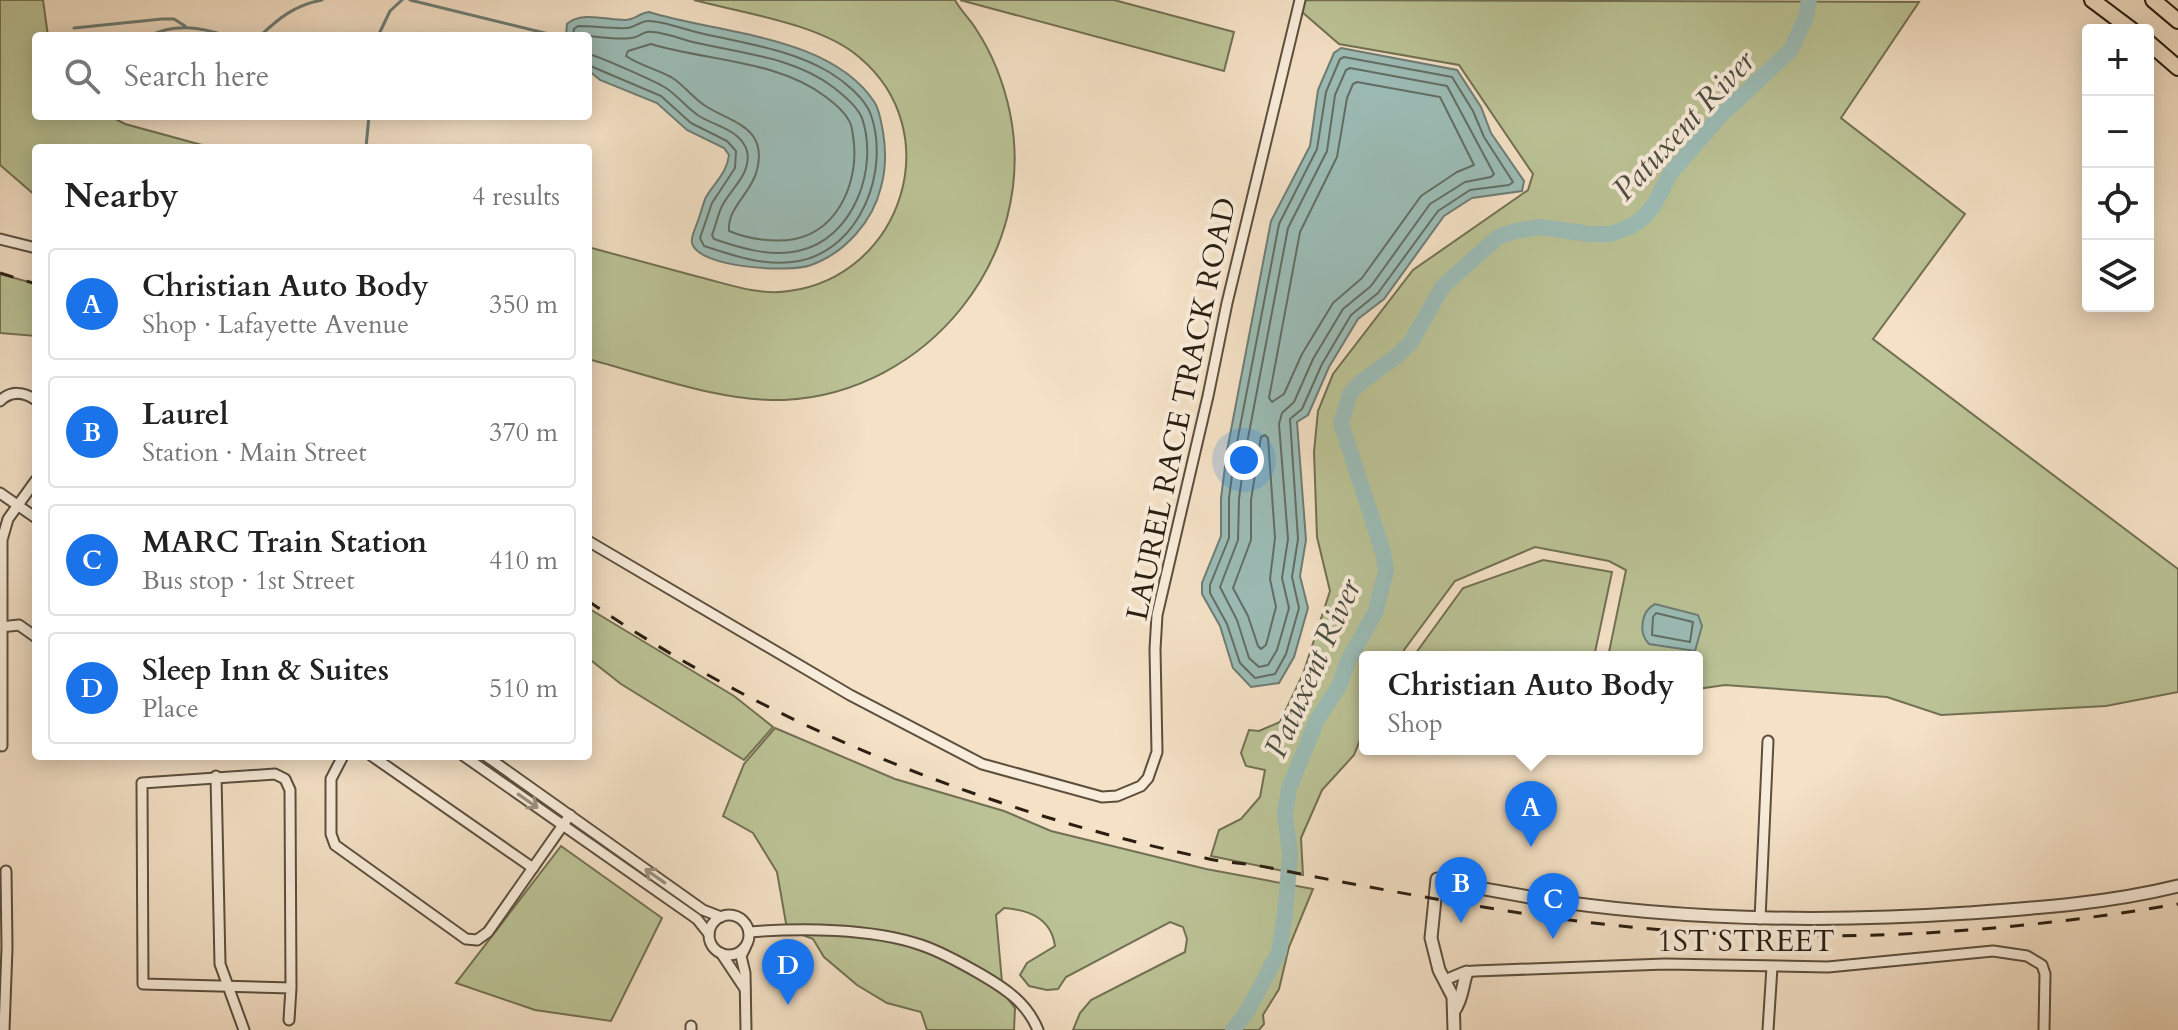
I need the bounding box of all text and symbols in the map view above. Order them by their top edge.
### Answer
map controls [2082,24,2154,312]
button: + [2082,24,2154,96]
search box [32,32,592,120]
water label: Patuxent River [1603,40,1766,211]
icon: search [60,54,104,98]
text: Search here [124,56,269,97]
button: − [2082,96,2154,168]
button: locate [2082,168,2154,240]
text: Nearby [64,173,179,219]
text: 4 results [472,179,560,214]
street label: LAUREL RACE TRACK ROAD [1117,194,1246,624]
button: layers [2082,240,2154,312]
text: Christian Auto Body [142,266,429,307]
text: A [82,287,102,322]
text: 350 m [489,287,558,322]
text: Shop · Lafayette Avenue [142,307,409,342]
text: Laurel [142,394,228,435]
text: B [83,415,101,450]
text: 370 m [489,415,558,450]
text: Station · Main Street [142,435,367,470]
your location [1224,440,1264,480]
text: MARC Train Station [142,522,427,563]
text: C [82,543,102,578]
text: 410 m [489,543,558,578]
text: Bus stop · 1st Street [142,563,355,598]
water label: Patuxent River [1254,571,1372,765]
text: Sleep Inn & Suites [142,650,389,691]
popup [1359,651,1703,755]
text: Christian Auto Body [1388,665,1674,706]
text: D [81,671,103,706]
text: 510 m [489,671,558,706]
text: Place [142,691,199,726]
text: Shop [1388,706,1443,741]
pin: A [1505,781,1557,847]
one-way arrow [516,793,538,809]
pin: B [1435,857,1487,923]
one-way arrow [645,867,667,884]
pin: C [1527,873,1579,939]
street label: 1ST STREET [1657,921,1835,962]
pin: D [762,939,814,1005]

